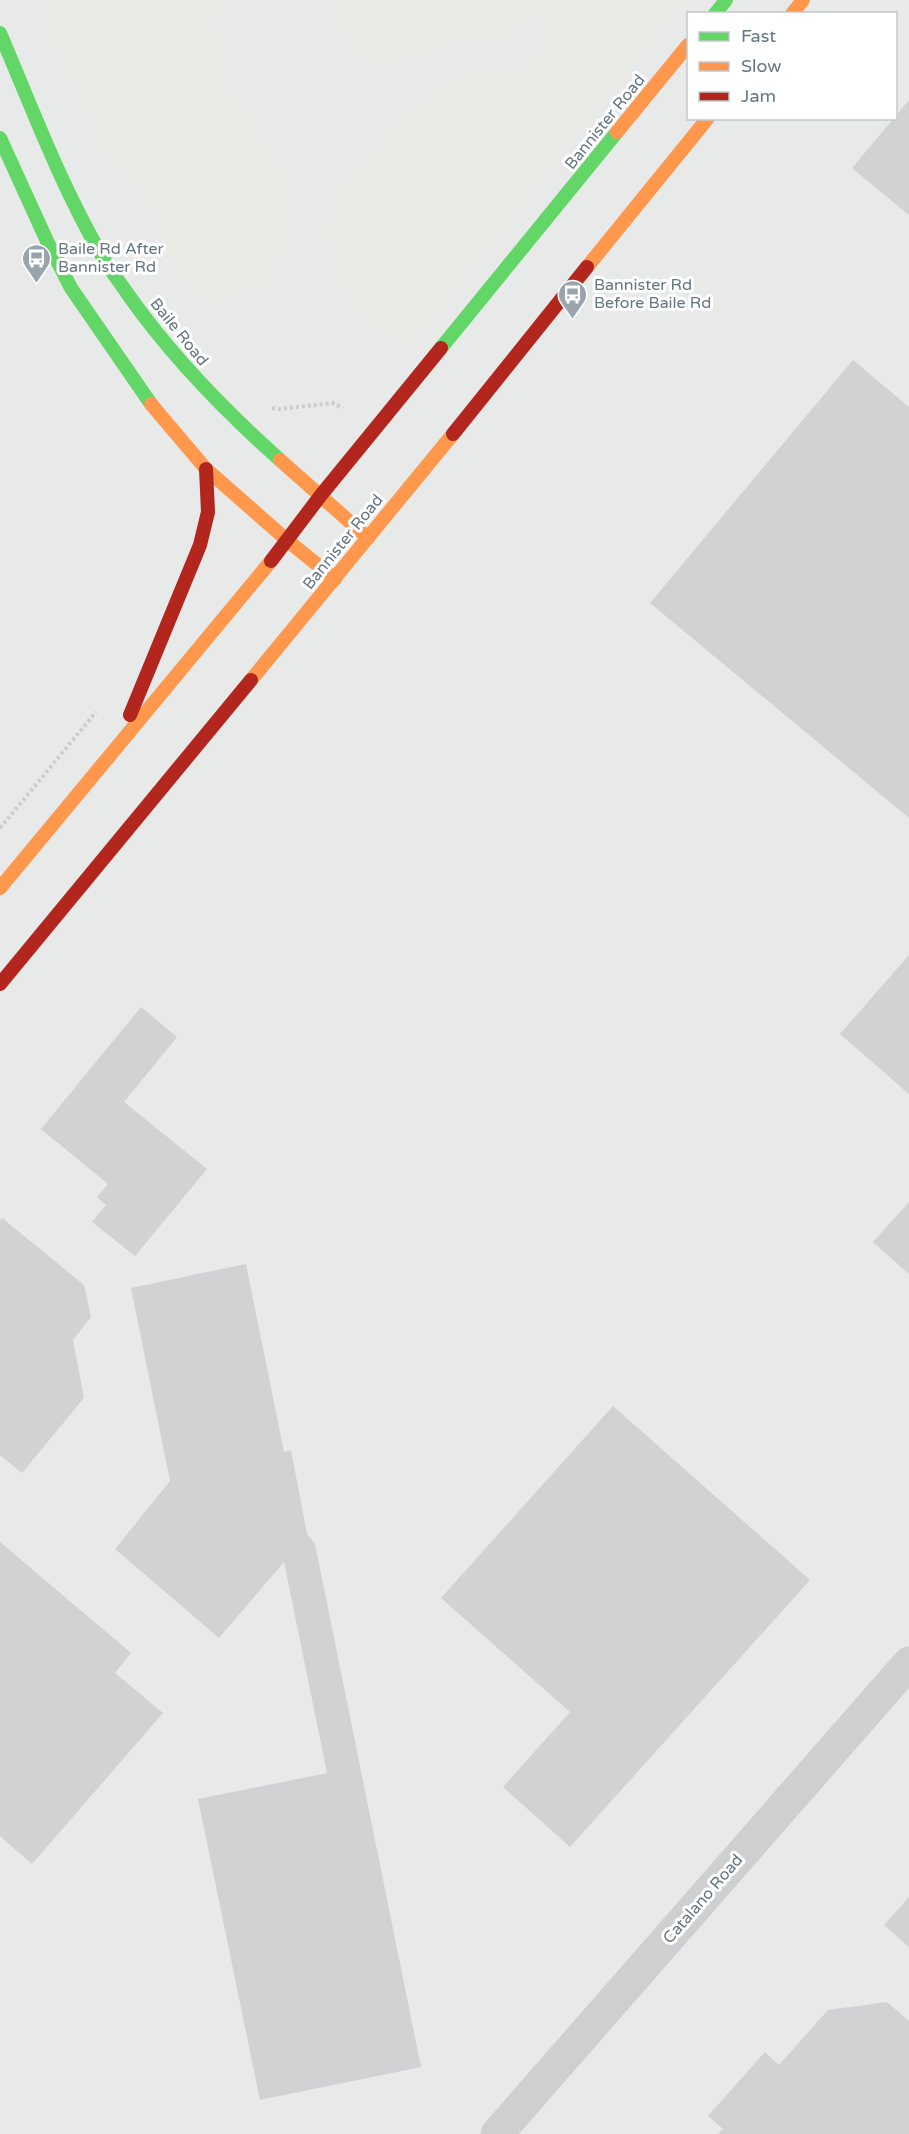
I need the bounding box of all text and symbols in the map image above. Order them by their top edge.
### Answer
legend [687,12,897,120]
text: Fast [741,25,776,47]
text: Slow [741,55,782,77]
street label: Bannister Road [560,70,650,174]
text: Jam [741,85,776,107]
place label: Baile Rd After Bannister Rd [58,239,165,277]
bus stop icon: Baile Rd After Bannister Rd [21,242,53,284]
place label: Bannister Rd Before Baile Rd [594,275,711,313]
bus stop icon: Bannister Rd Before Baile Rd [557,278,589,320]
street label: Baile Road [146,294,212,370]
street label: Bannister Road [298,490,388,594]
street label: Catalano Road [659,1850,747,1948]

